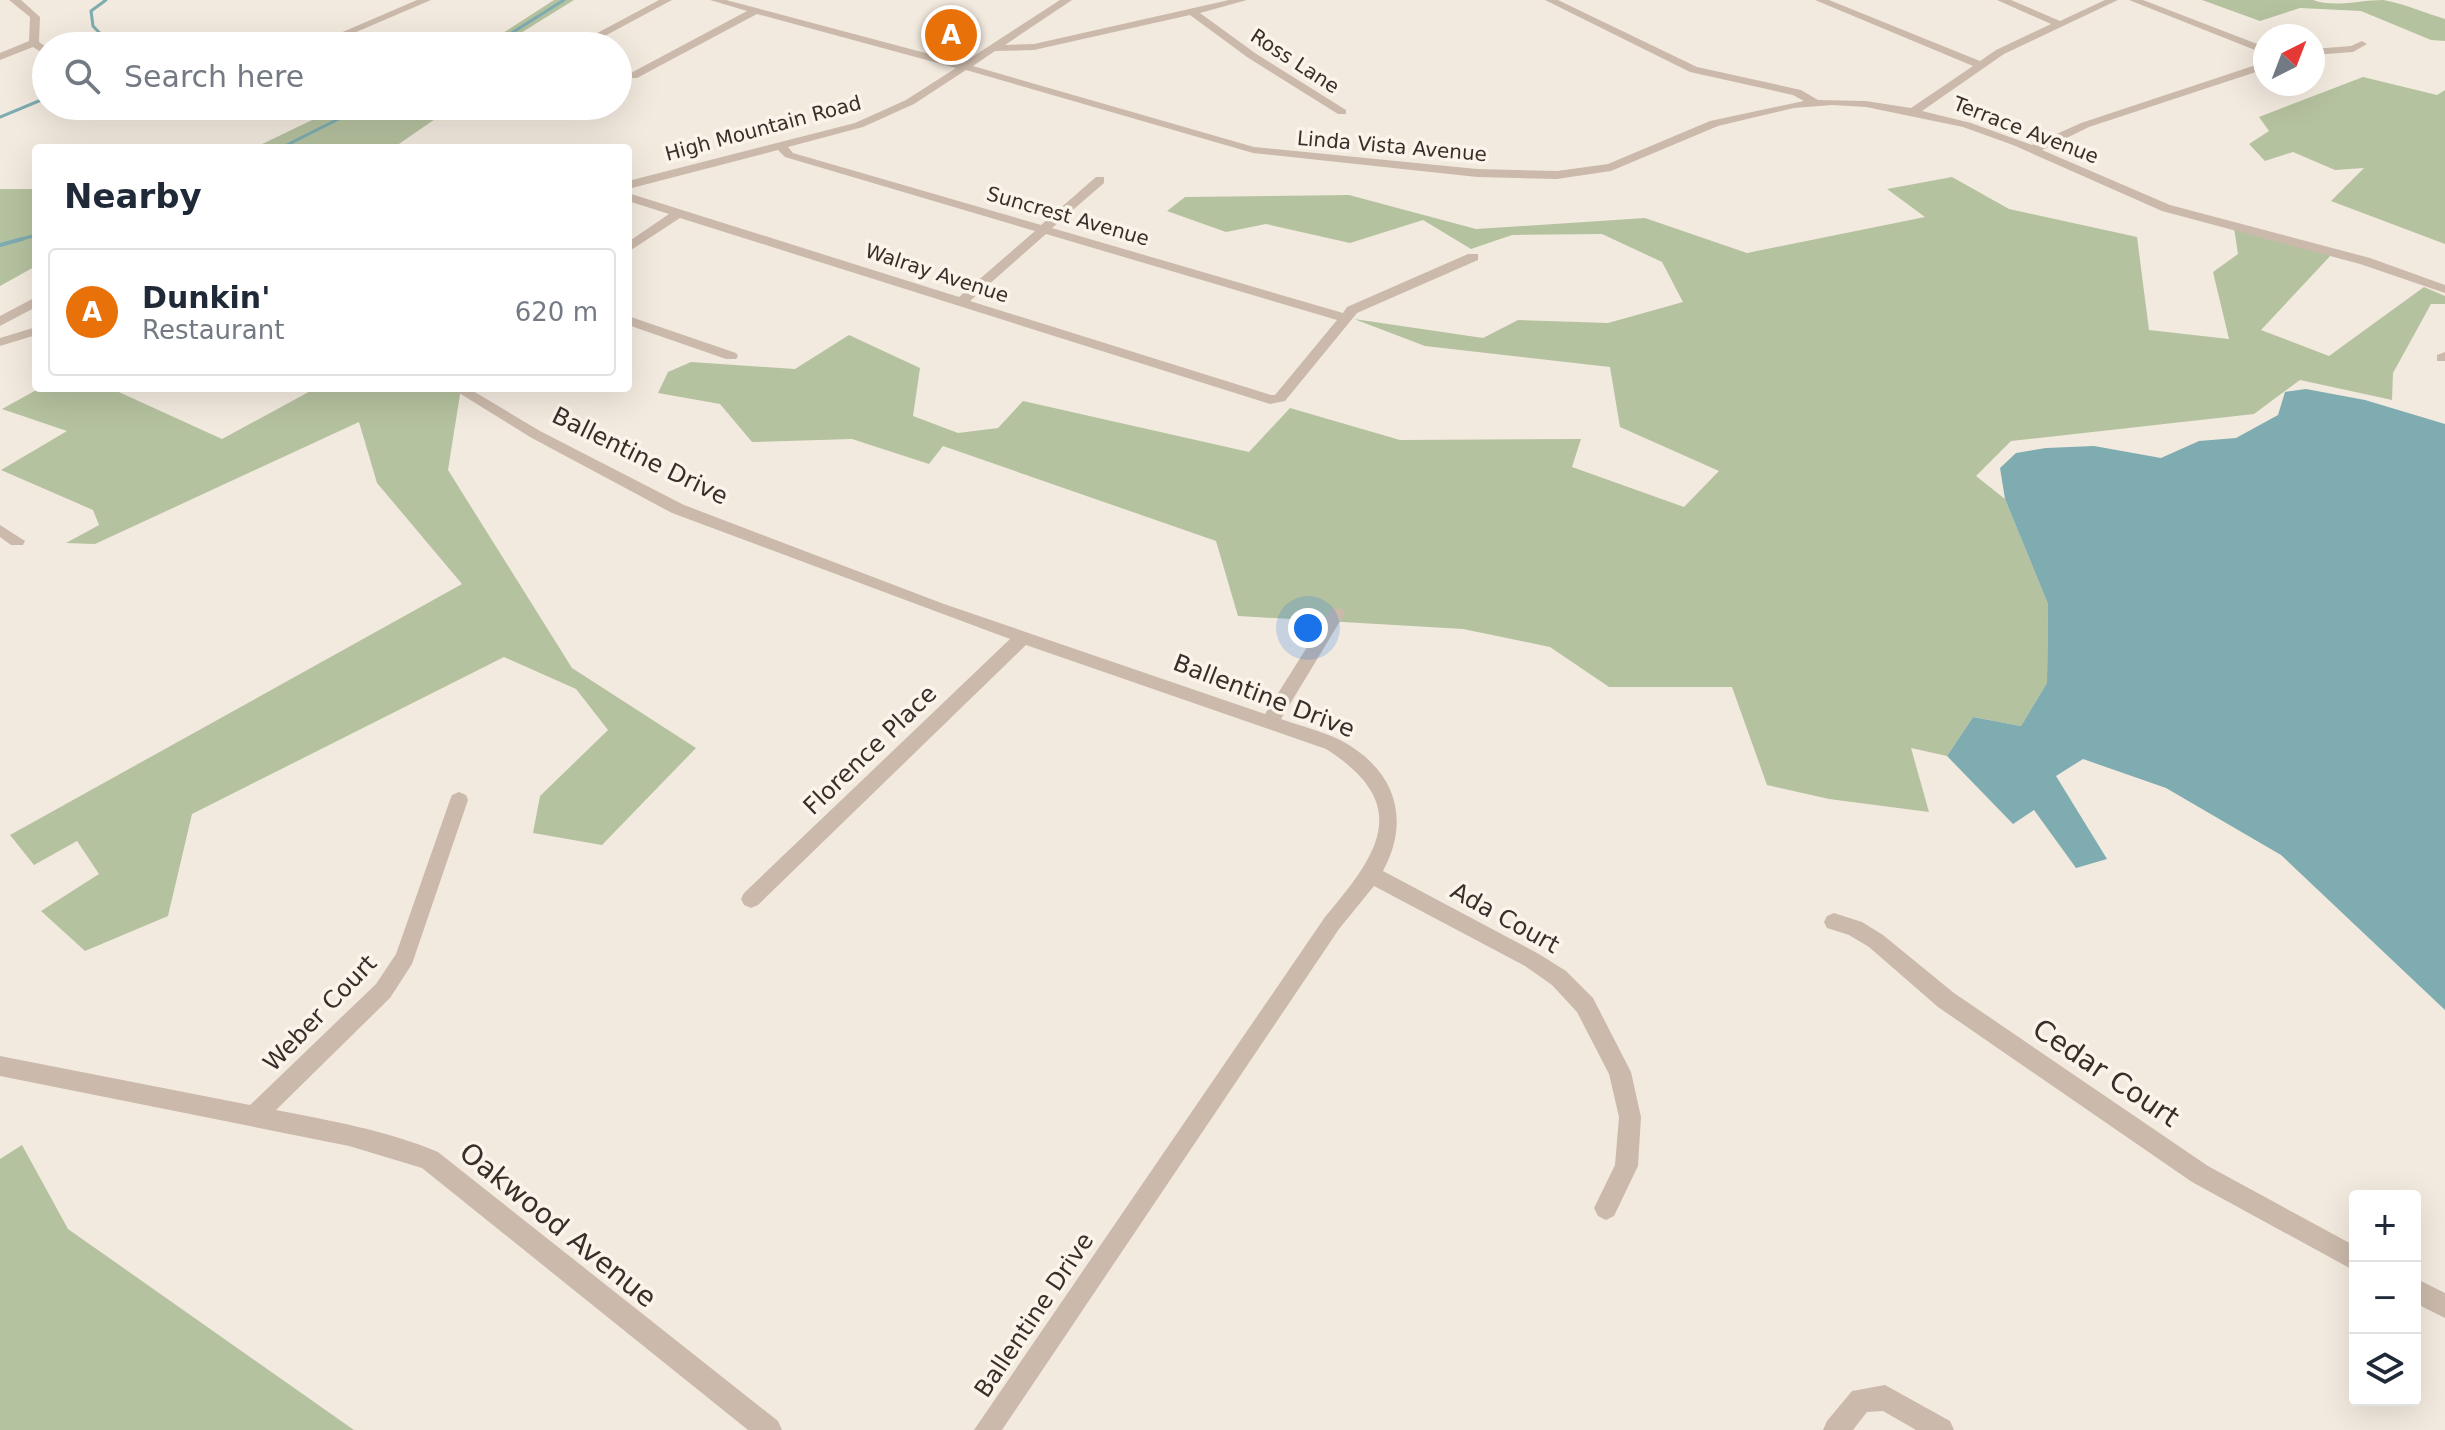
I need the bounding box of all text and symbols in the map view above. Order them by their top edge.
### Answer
pin: A [925,5,977,65]
street label: Ross Lane [1246,23,1344,99]
north arrow [2253,24,2325,96]
search box [32,32,632,120]
icon: search [60,54,104,98]
text: Search here [124,59,304,94]
street label: High Mountain Road [662,90,864,166]
street label: Terrace Avenue [1949,91,2102,169]
street label: Linda Vista Avenue [1296,126,1488,166]
text: Nearby [64,176,202,216]
street label: Suncrest Avenue [984,181,1152,251]
street label: Walray Avenue [862,239,1012,307]
text: Dunkin' [142,280,270,315]
text: A [82,297,102,327]
text: 620 m [515,297,598,327]
text: Restaurant [142,315,284,345]
street label: Ballentine Drive [548,401,732,511]
your location [1288,608,1328,648]
street label: Ballentine Drive [1169,648,1359,744]
street label: Florence Place [798,680,942,820]
street label: Ada Court [1446,877,1564,959]
street label: Weber Court [258,949,382,1077]
street label: Cedar Court [2027,1012,2185,1134]
street label: Oakwood Avenue [453,1136,663,1314]
map controls [2349,1190,2421,1406]
button: + [2349,1190,2421,1262]
street label: Ballentine Drive [969,1228,1099,1402]
button: − [2349,1262,2421,1334]
button: layers [2349,1334,2421,1406]

